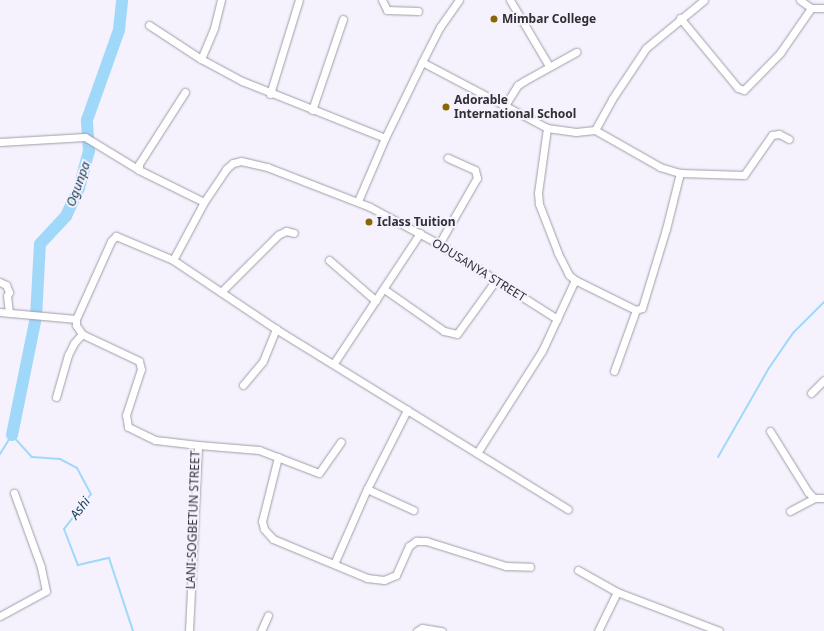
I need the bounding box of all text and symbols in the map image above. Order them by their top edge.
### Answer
place label: Mimbar College [502,12,596,26]
marker: Mimbar College [489,14,499,24]
place label: Adorable International School [454,93,576,121]
marker: Adorable International School [441,102,451,112]
water label: Ogunpa [63,159,93,209]
place label: Iclass Tuition [377,215,456,229]
marker: Iclass Tuition [364,217,374,227]
street label: ODUSANYA STREET [429,235,529,305]
street label: LANI-SOGBETUN STREET [183,450,203,590]
water label: Ashi [67,494,93,522]

